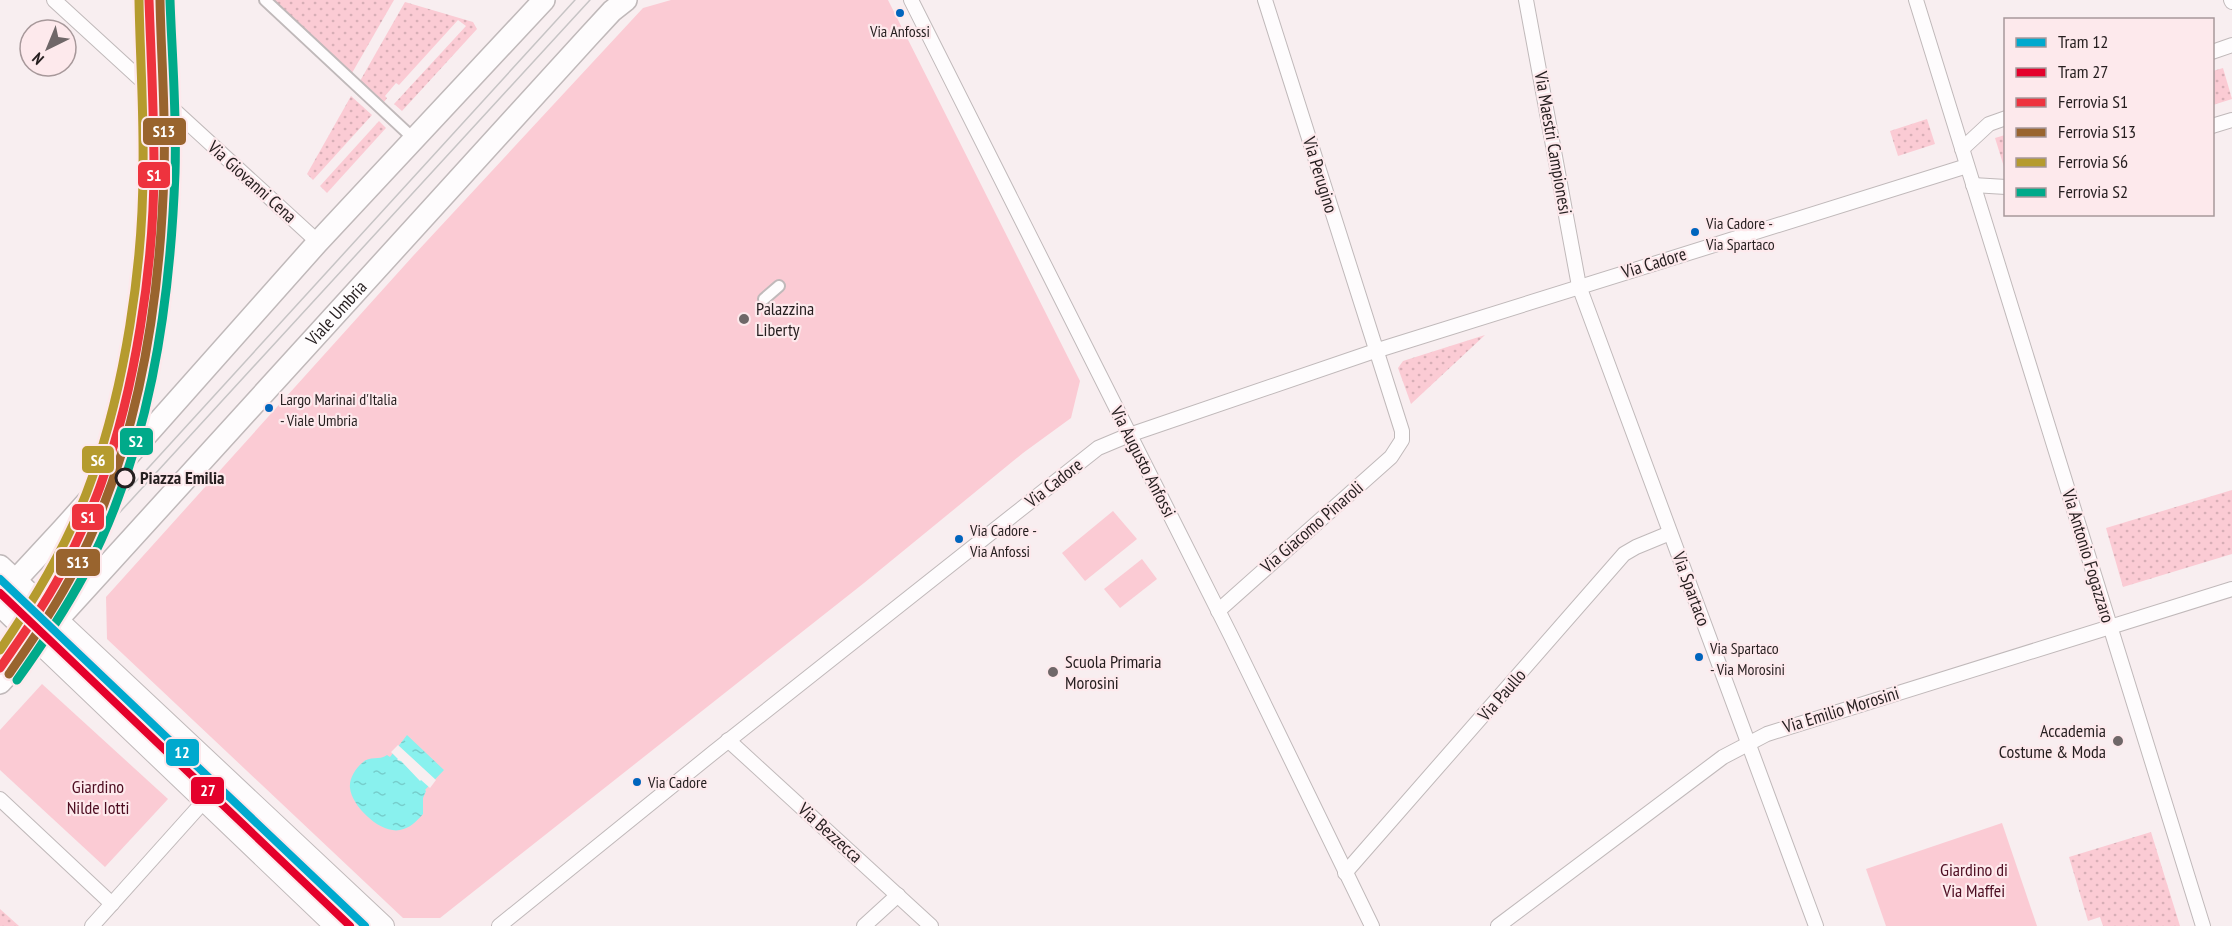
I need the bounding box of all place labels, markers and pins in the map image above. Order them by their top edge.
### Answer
marker: Via Anfossi [894,7,906,19]
place label: Via Anfossi [869,21,930,41]
place label: Via Cadore - Via Spartaco [1705,213,1775,254]
marker: Via Cadore - Via Spartaco [1689,226,1701,238]
place label: Palazzina Liberty [756,297,814,341]
marker: Palazzina Liberty [737,312,751,326]
place label: Largo Marinai d'Italia - Viale Umbria [280,389,397,430]
marker: Largo Marinai d'Italia - Viale Umbria [263,402,275,414]
place label: Piazza Emilia [140,466,225,489]
marker: Piazza Emilia [115,468,135,488]
place label: Via Cadore - Via Anfossi [969,520,1037,561]
marker: Via Cadore - Via Anfossi [953,533,965,545]
place label: Via Spartaco - Via Morosini [1709,638,1785,679]
place label: Scuola Primaria Morosini [1065,650,1161,694]
marker: Via Spartaco - Via Morosini [1693,651,1705,663]
marker: Scuola Primaria Morosini [1046,665,1060,679]
place label: Accademia Costume & Moda [1999,719,2106,763]
marker: Accademia Costume & Moda [2111,734,2125,748]
place label: Via Cadore [647,772,707,792]
marker: Via Cadore [631,776,643,788]

